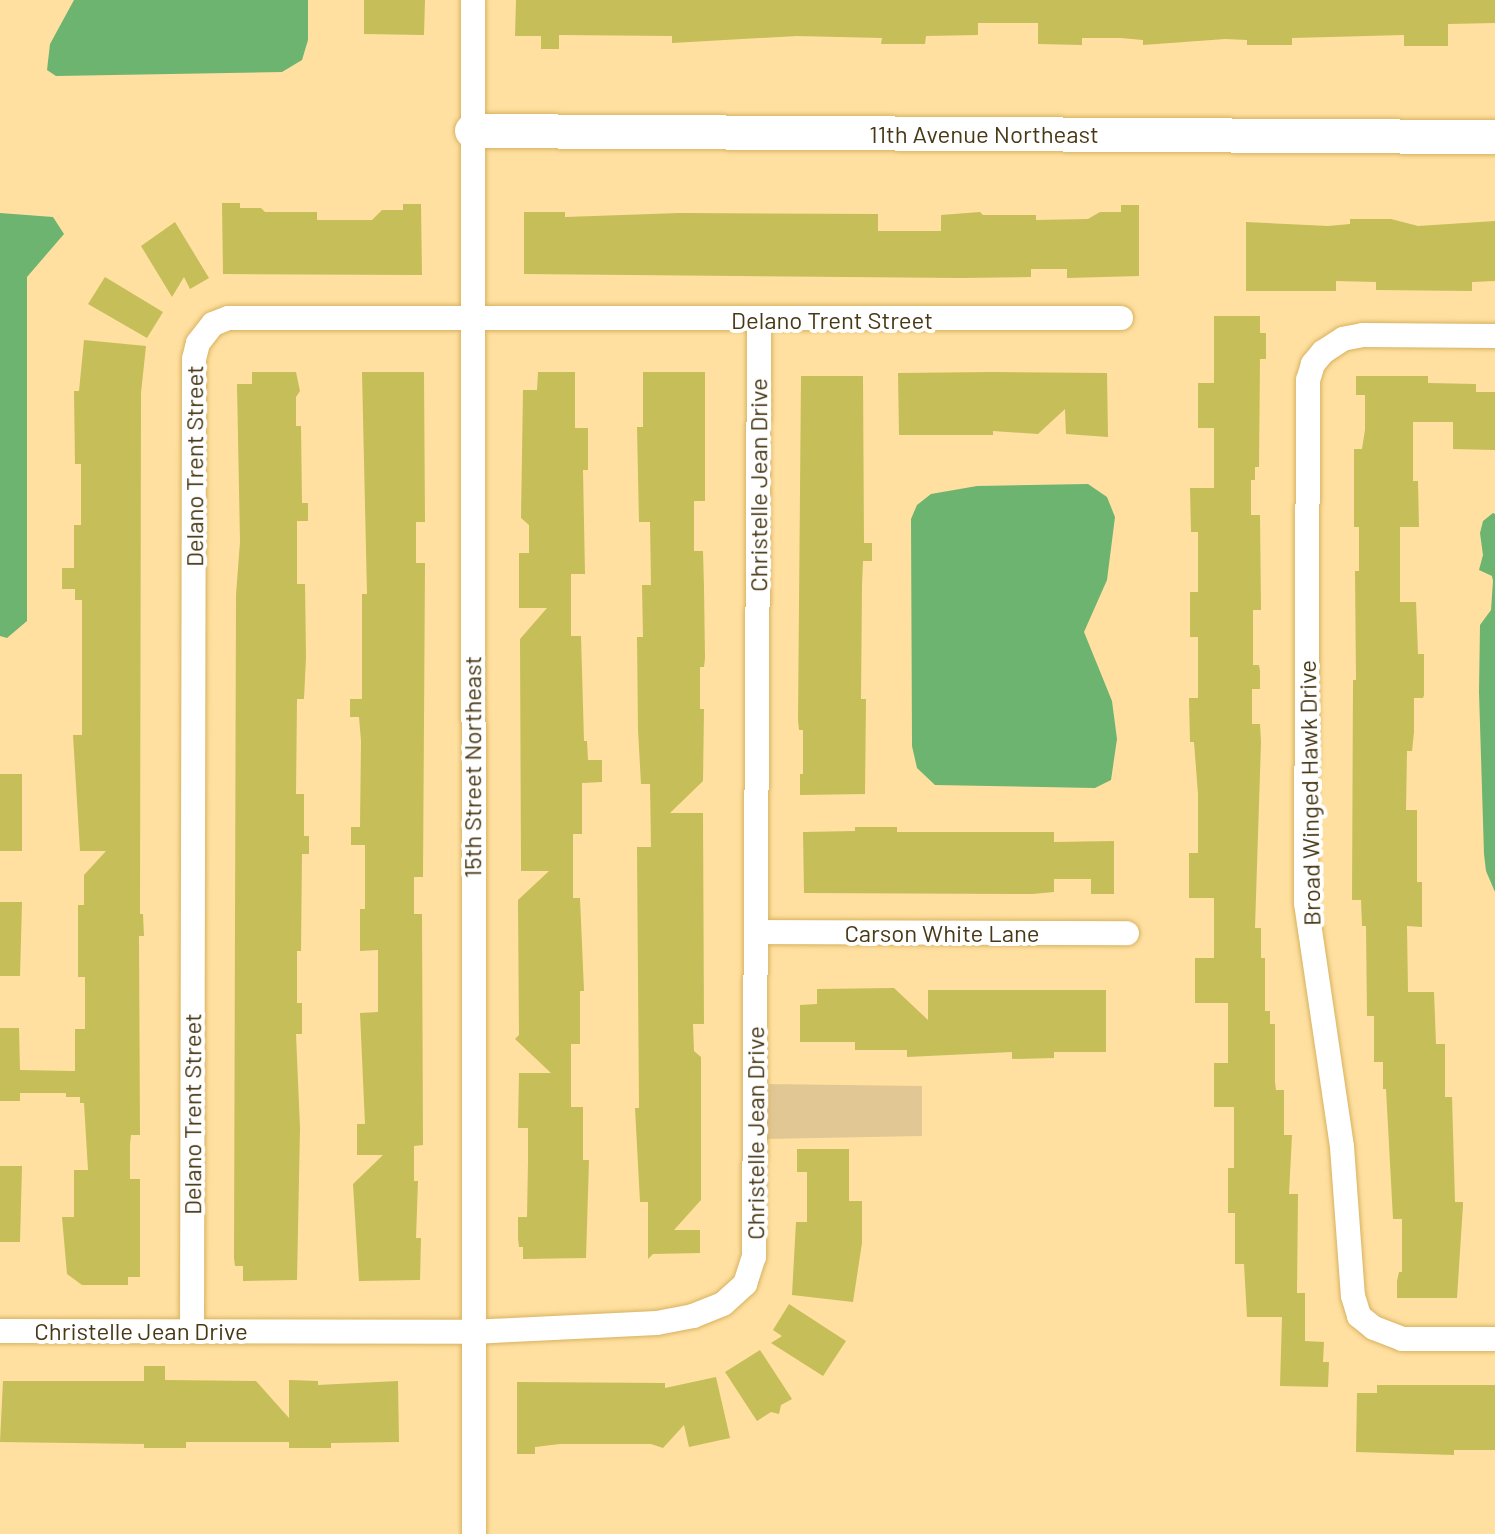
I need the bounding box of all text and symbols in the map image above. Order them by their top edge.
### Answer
street label: 11th Avenue Northeast [869,120,1099,148]
street label: Delano Trent Street [731,306,933,334]
street label: Delano Trent Street [180,365,208,567]
street label: Christelle Jean Drive [744,378,772,592]
street label: 15th Street Northeast [458,656,486,878]
street label: Broad Winged Hawk Drive [1292,660,1326,926]
street label: Carson White Lane [844,919,1040,947]
street label: Delano Trent Street [178,1013,206,1215]
street label: Christelle Jean Drive [741,1026,769,1240]
street label: Christelle Jean Drive [34,1317,248,1345]

